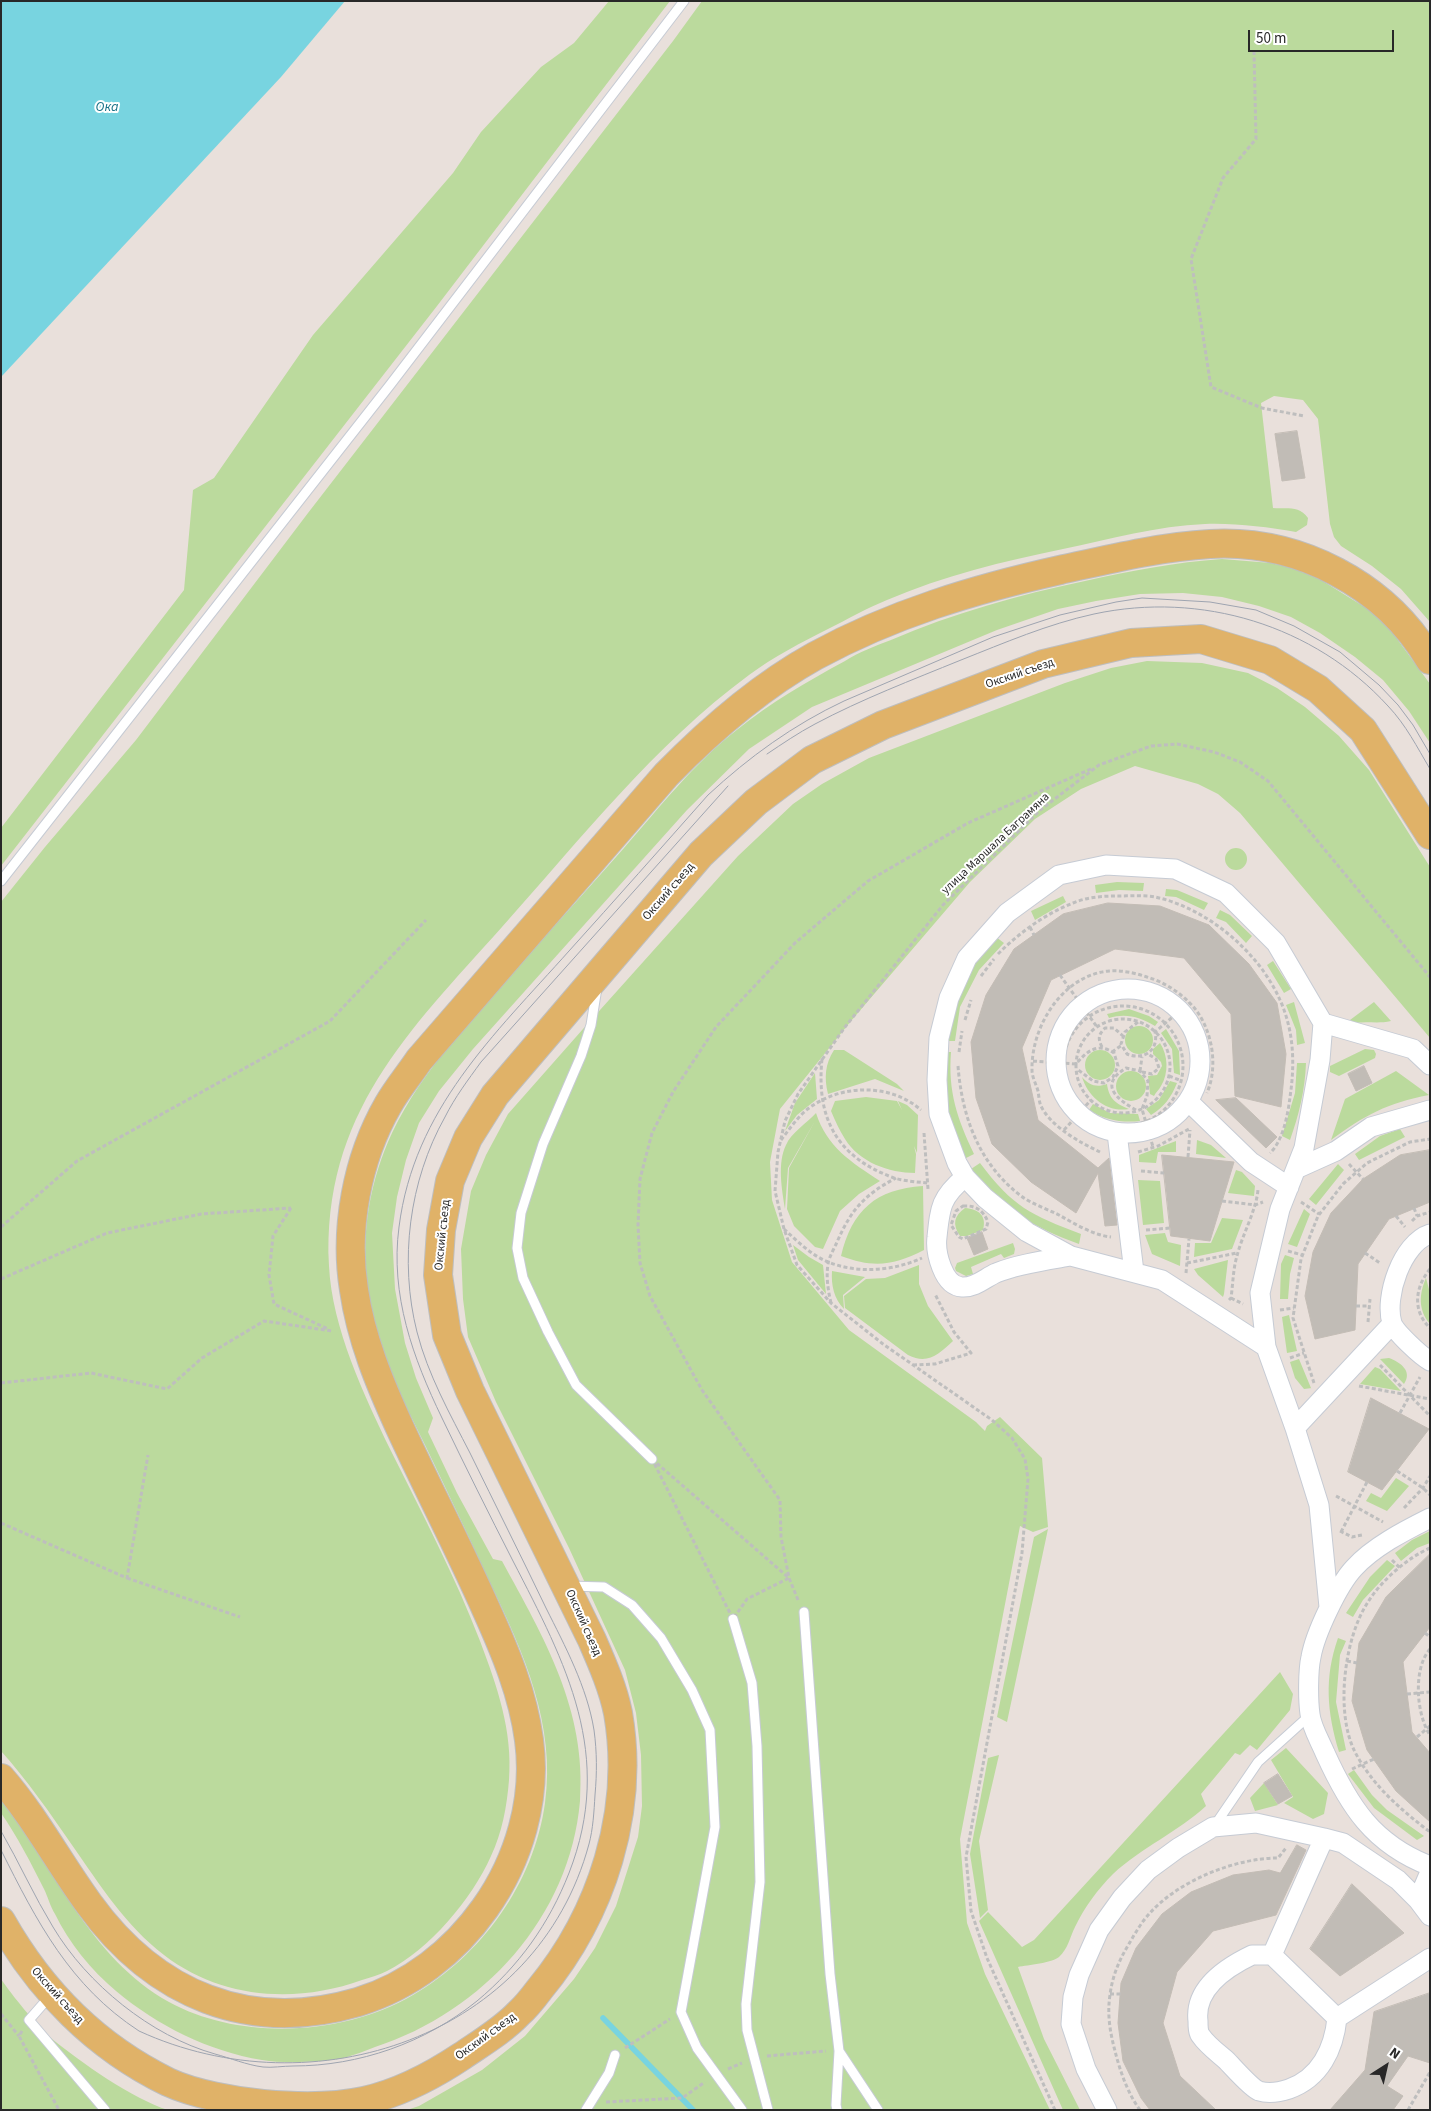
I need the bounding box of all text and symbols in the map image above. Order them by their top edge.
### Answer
scale bar [1251,20,1397,52]
text: 50 m [1256,28,1286,49]
water label: Ока [96,100,118,116]
street label: Окский съезд [984,656,1056,692]
street label: улица Маршала Баграмяна [939,790,1053,898]
street label: Окский съезд [640,860,698,924]
street label: Окский съезд [432,1199,454,1271]
street label: Окский съезд [562,1587,604,1659]
street label: Окский съезд [28,1965,86,2027]
street label: Окский съезд [453,2010,519,2064]
north arrow [1361,2041,1411,2091]
text: N [1385,2043,1404,2065]

